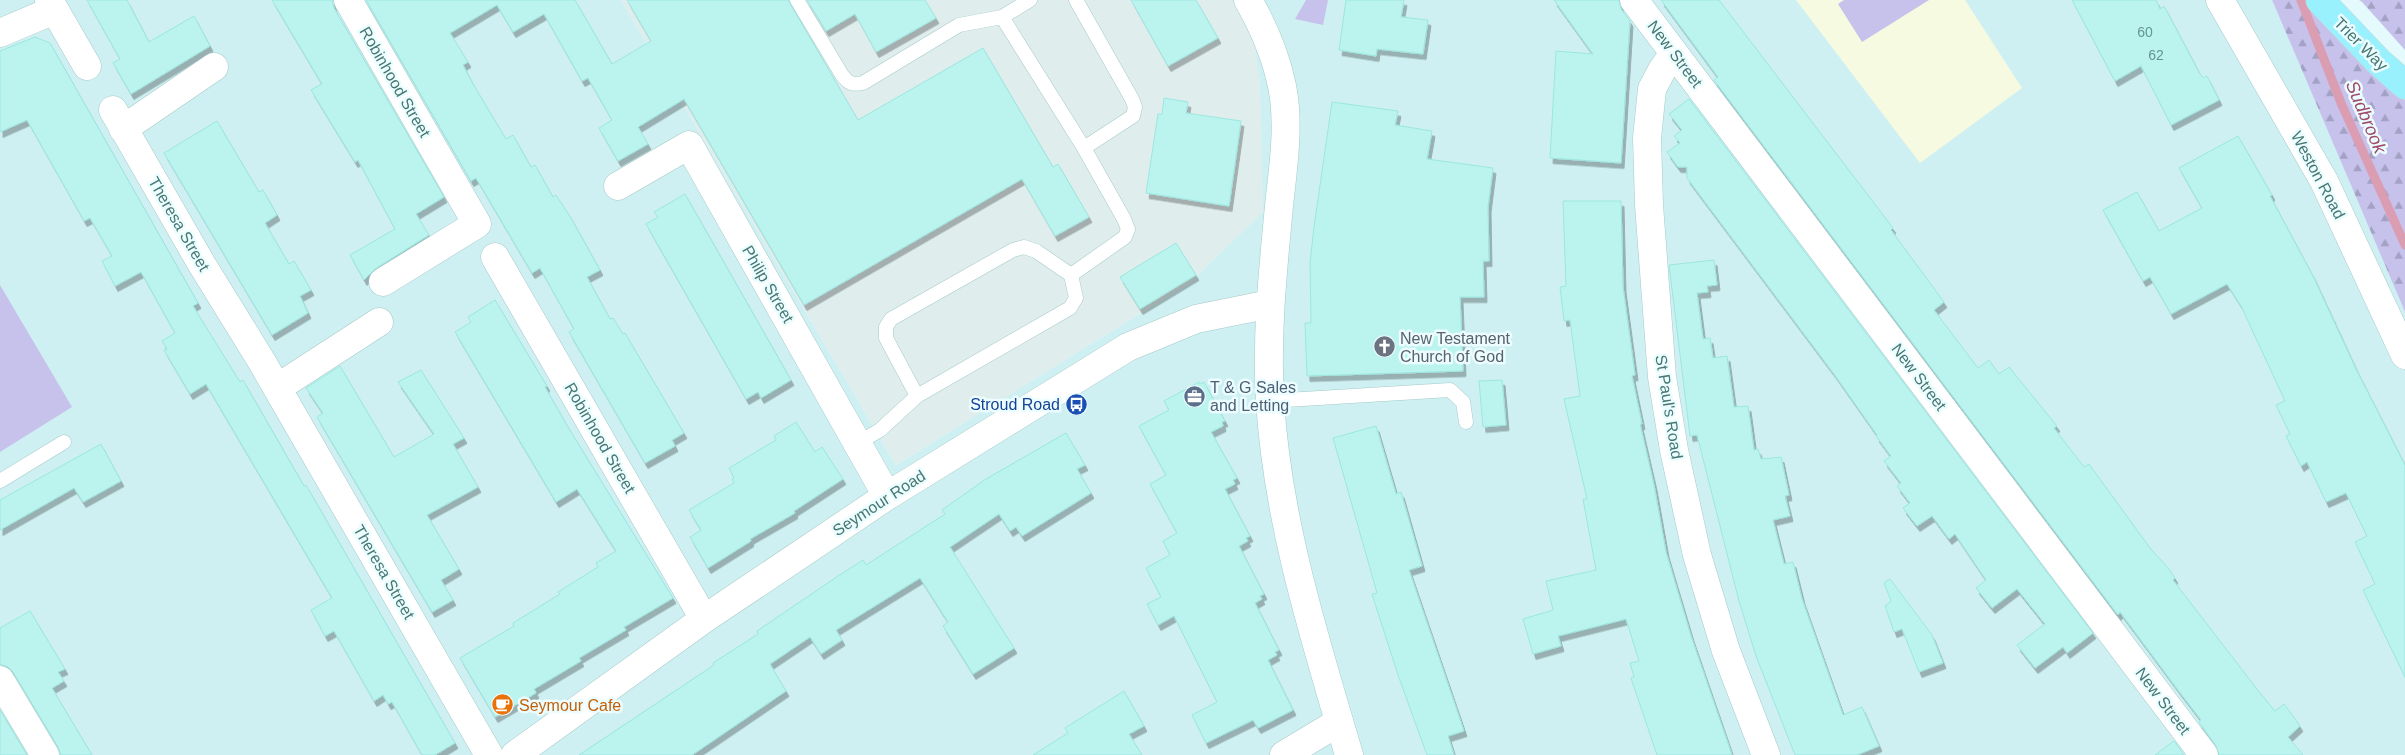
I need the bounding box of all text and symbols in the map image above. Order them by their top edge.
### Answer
street label: Trier Way [2331,14,2391,74]
street label: New Street [1644,17,1706,91]
street label: Robinhood Street [357,24,434,141]
house number: 60 [2137,24,2153,40]
house number: 62 [2148,47,2164,63]
water label: Sudbrook [2342,78,2391,157]
street label: Weston Road [2288,128,2348,222]
street label: Theresa Street [145,174,213,275]
street label: Philip Street [739,242,797,326]
place label: New Testament Church of God [1400,330,1511,365]
church icon: New Testament Church of God [1372,335,1396,359]
street label: New Street [1888,340,1950,414]
street label: St Paul's Road [1652,354,1686,460]
place label: T & G Sales and Letting [1210,379,1296,414]
street label: Robinhood Street [562,380,639,497]
office icon: T & G Sales and Letting [1182,384,1206,408]
bus stop icon: Stroud Road [1064,392,1088,416]
place label: Stroud Road [970,396,1060,413]
street label: Seymour Road [830,467,928,539]
street label: Theresa Street [350,522,418,623]
street label: New Street [2132,664,2194,738]
cafe icon: Seymour Cafe [491,693,515,717]
place label: Seymour Cafe [519,697,621,714]

